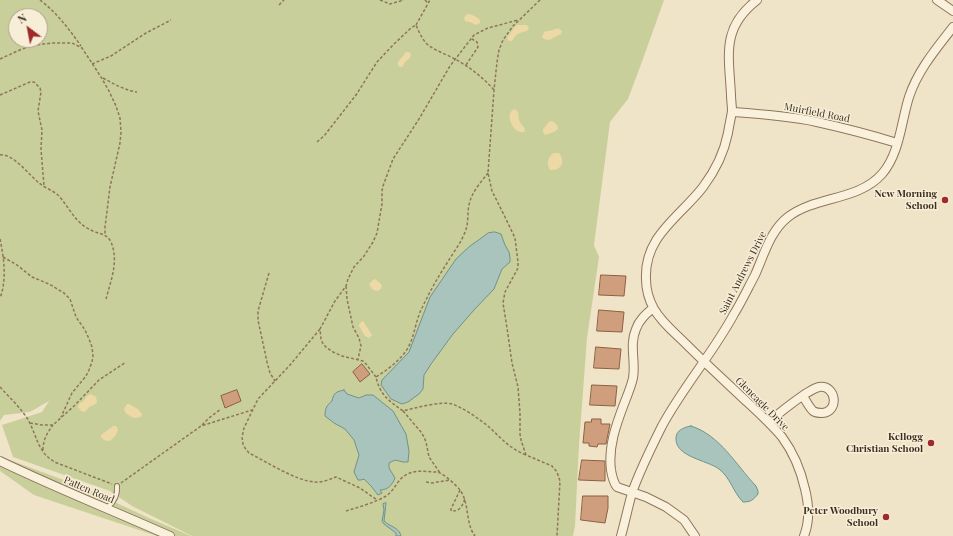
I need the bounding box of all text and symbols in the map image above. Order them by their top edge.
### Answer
north arrow [8,8,48,48]
text: N [15,10,29,27]
street label: Muirfield Road [783,101,851,125]
place label: New Morning School [875,188,937,212]
marker: New Morning School [940,195,950,205]
street label: Saint Andrews Drive [717,229,769,317]
street label: Gleneagle Drive [733,375,791,433]
place label: Kellogg Christian School [846,431,923,454]
marker: Kellogg Christian School [926,438,936,448]
street label: Patten Road [62,474,116,506]
place label: Peter Woodbury School [803,505,878,528]
marker: Peter Woodbury School [881,512,891,522]

